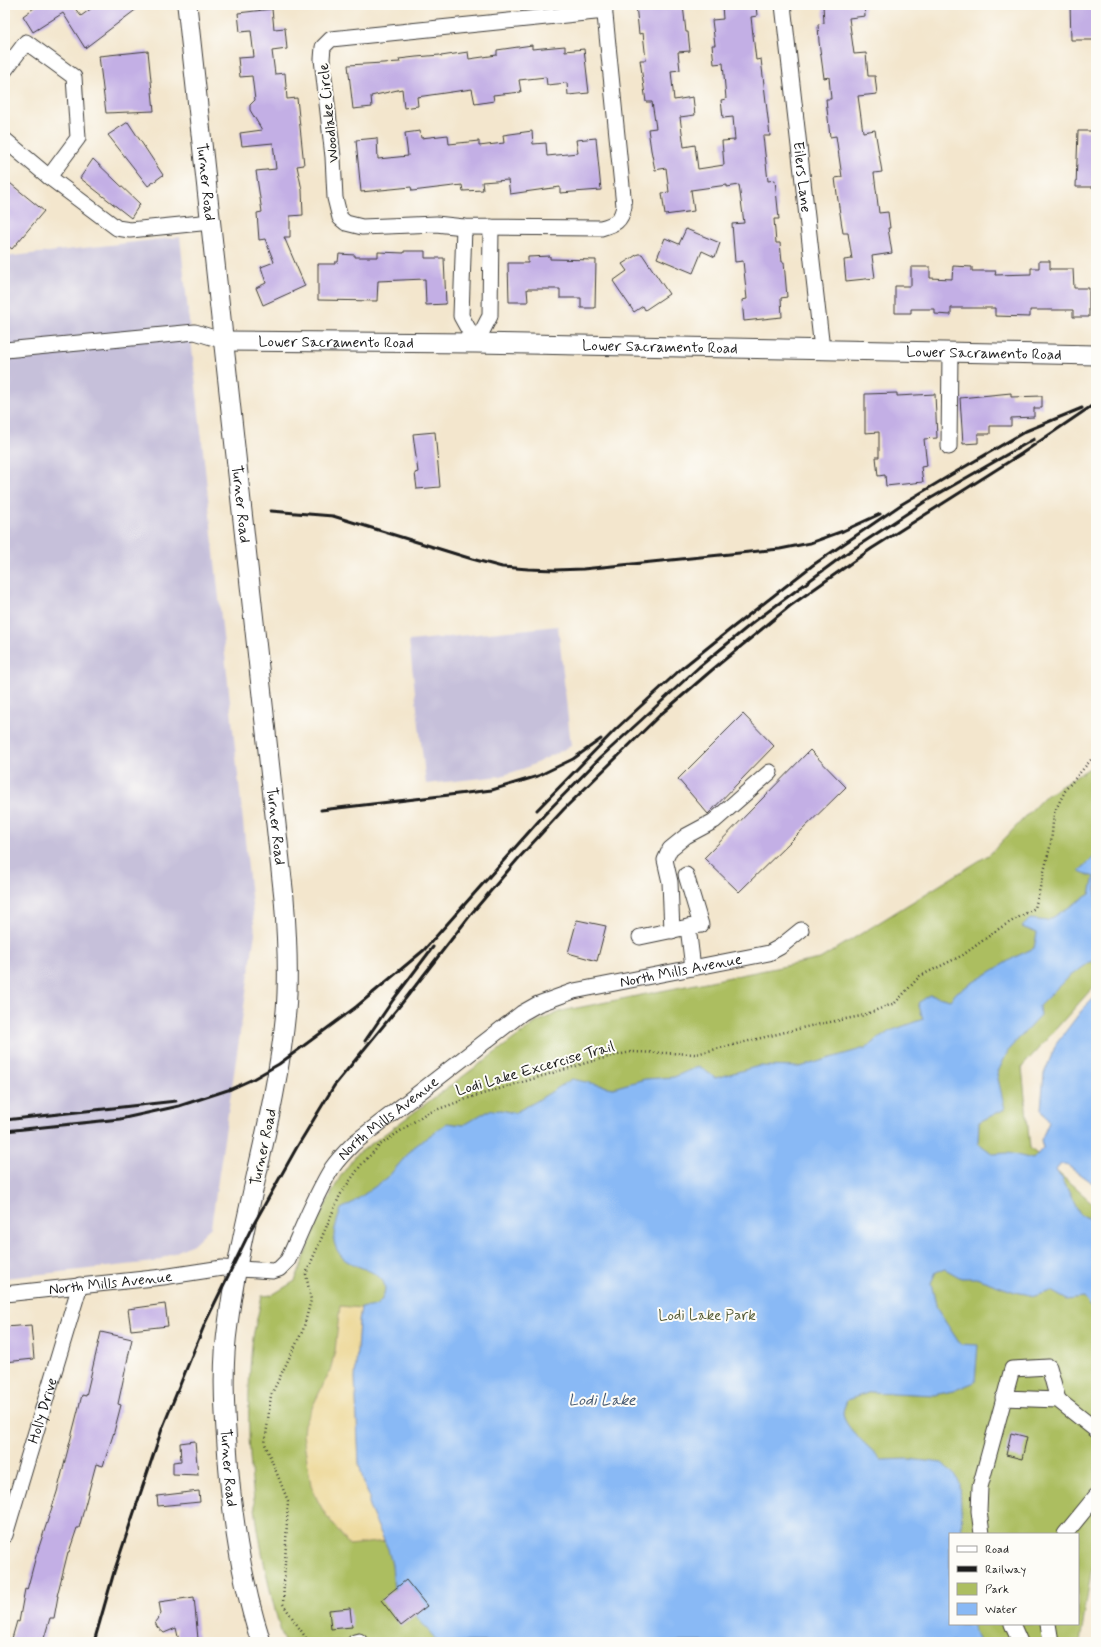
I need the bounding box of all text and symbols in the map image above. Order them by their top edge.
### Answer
street label: Woodlake Circle [314,62,344,164]
street label: Eilers Lane [788,140,815,214]
street label: Turner Road [191,142,219,222]
street label: Lower Sacramento Road [258,332,414,354]
street label: Lower Sacramento Road [582,336,738,359]
street label: Lower Sacramento Road [906,342,1062,365]
street label: Turner Road [226,464,254,544]
street label: Turner Road [261,786,289,866]
street label: North Mills Avenue [618,949,744,993]
street label: Lodi Lake Excercise Trail [454,1037,617,1101]
street label: North Mills Avenue [333,1072,443,1165]
street label: Turner Road [246,1107,282,1188]
street label: North Mills Avenue [48,1267,174,1300]
park label: Lodi Lake Park [658,1306,756,1326]
street label: Holly Drive [24,1375,63,1446]
water label: Lodi Lake [568,1390,637,1411]
street label: Turner Road [215,1428,241,1508]
legend [949,1533,1079,1625]
text: Road [985,1542,1009,1558]
text: Railway [985,1562,1027,1578]
text: Park [985,1582,1009,1598]
text: Water [985,1602,1017,1618]

